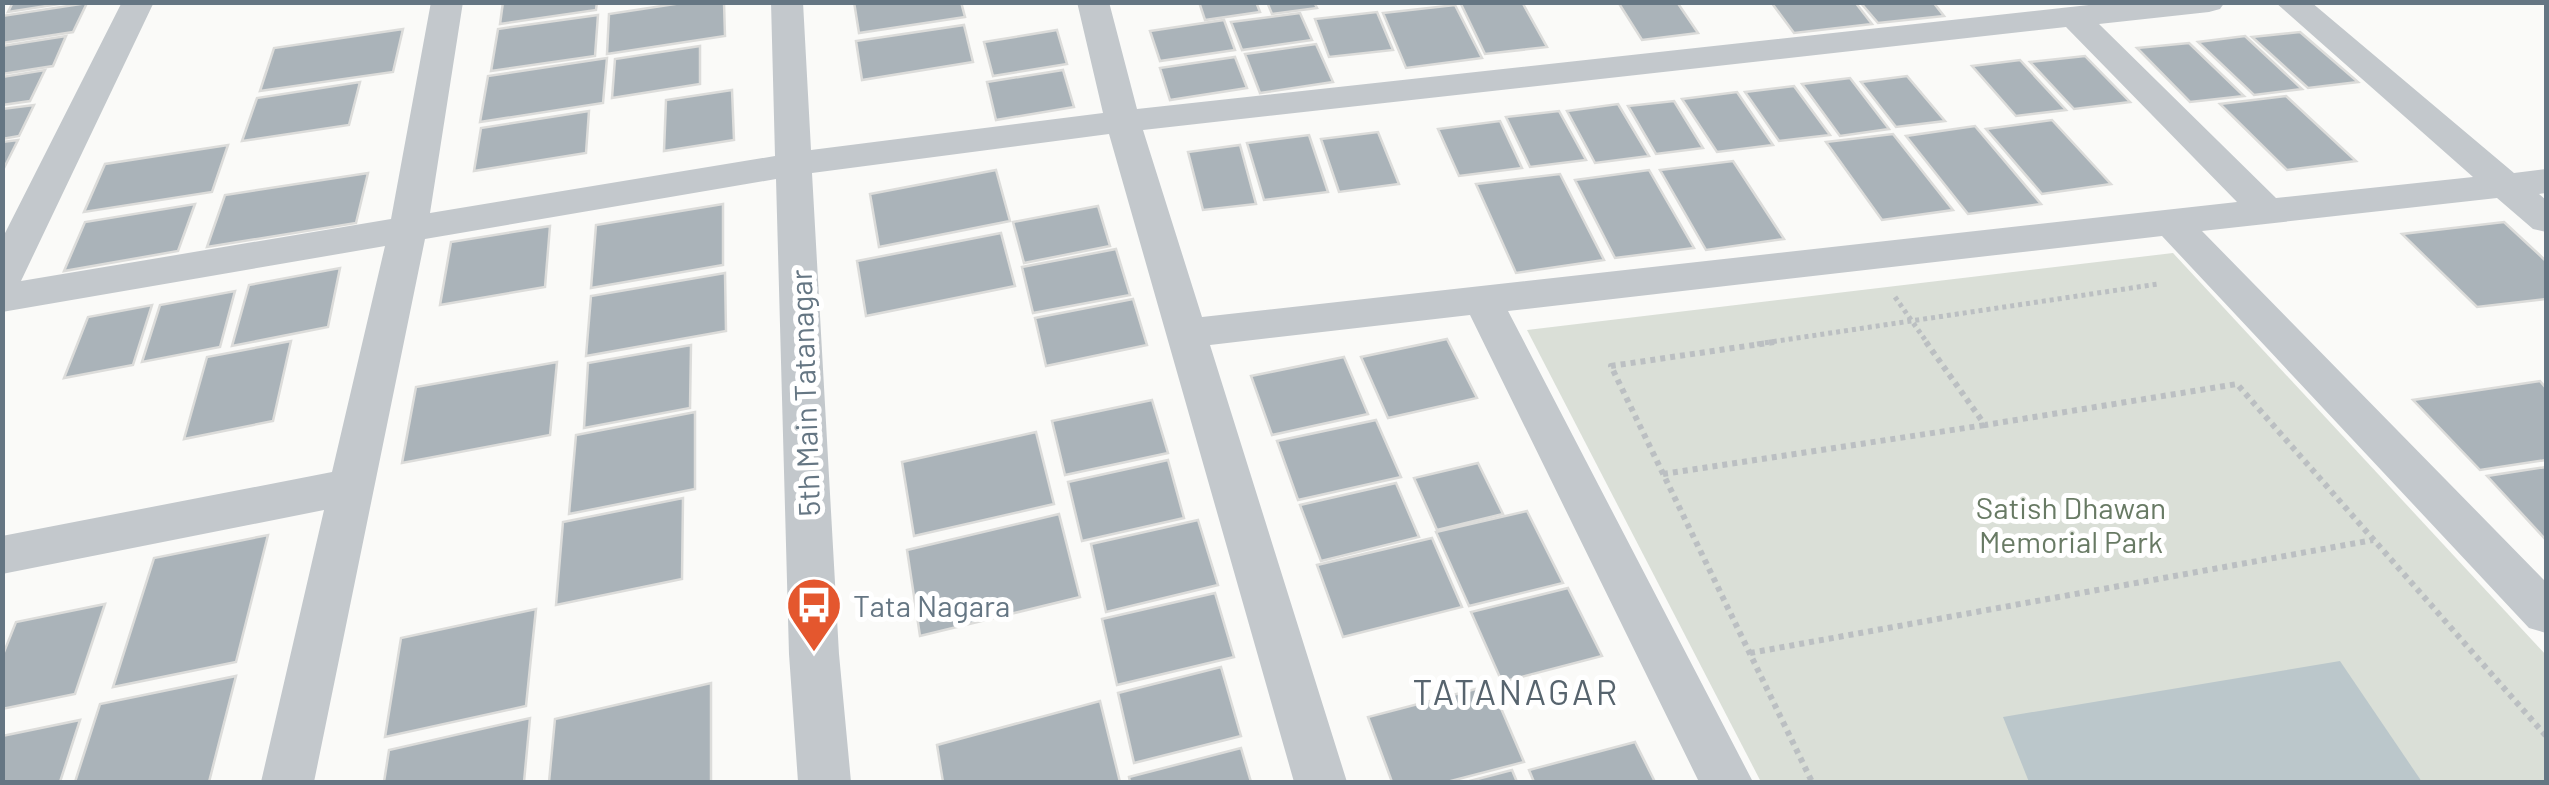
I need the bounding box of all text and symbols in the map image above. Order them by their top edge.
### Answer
street label: 5th Main Tatanagar [782,269,826,517]
park label: Satish Dhawan Memorial Park [1976,489,2166,559]
bus stop icon: Tata Nagara [784,575,844,654]
place label: Tata Nagara [853,587,1010,623]
district label: TATANAGAR [1412,670,1620,712]

